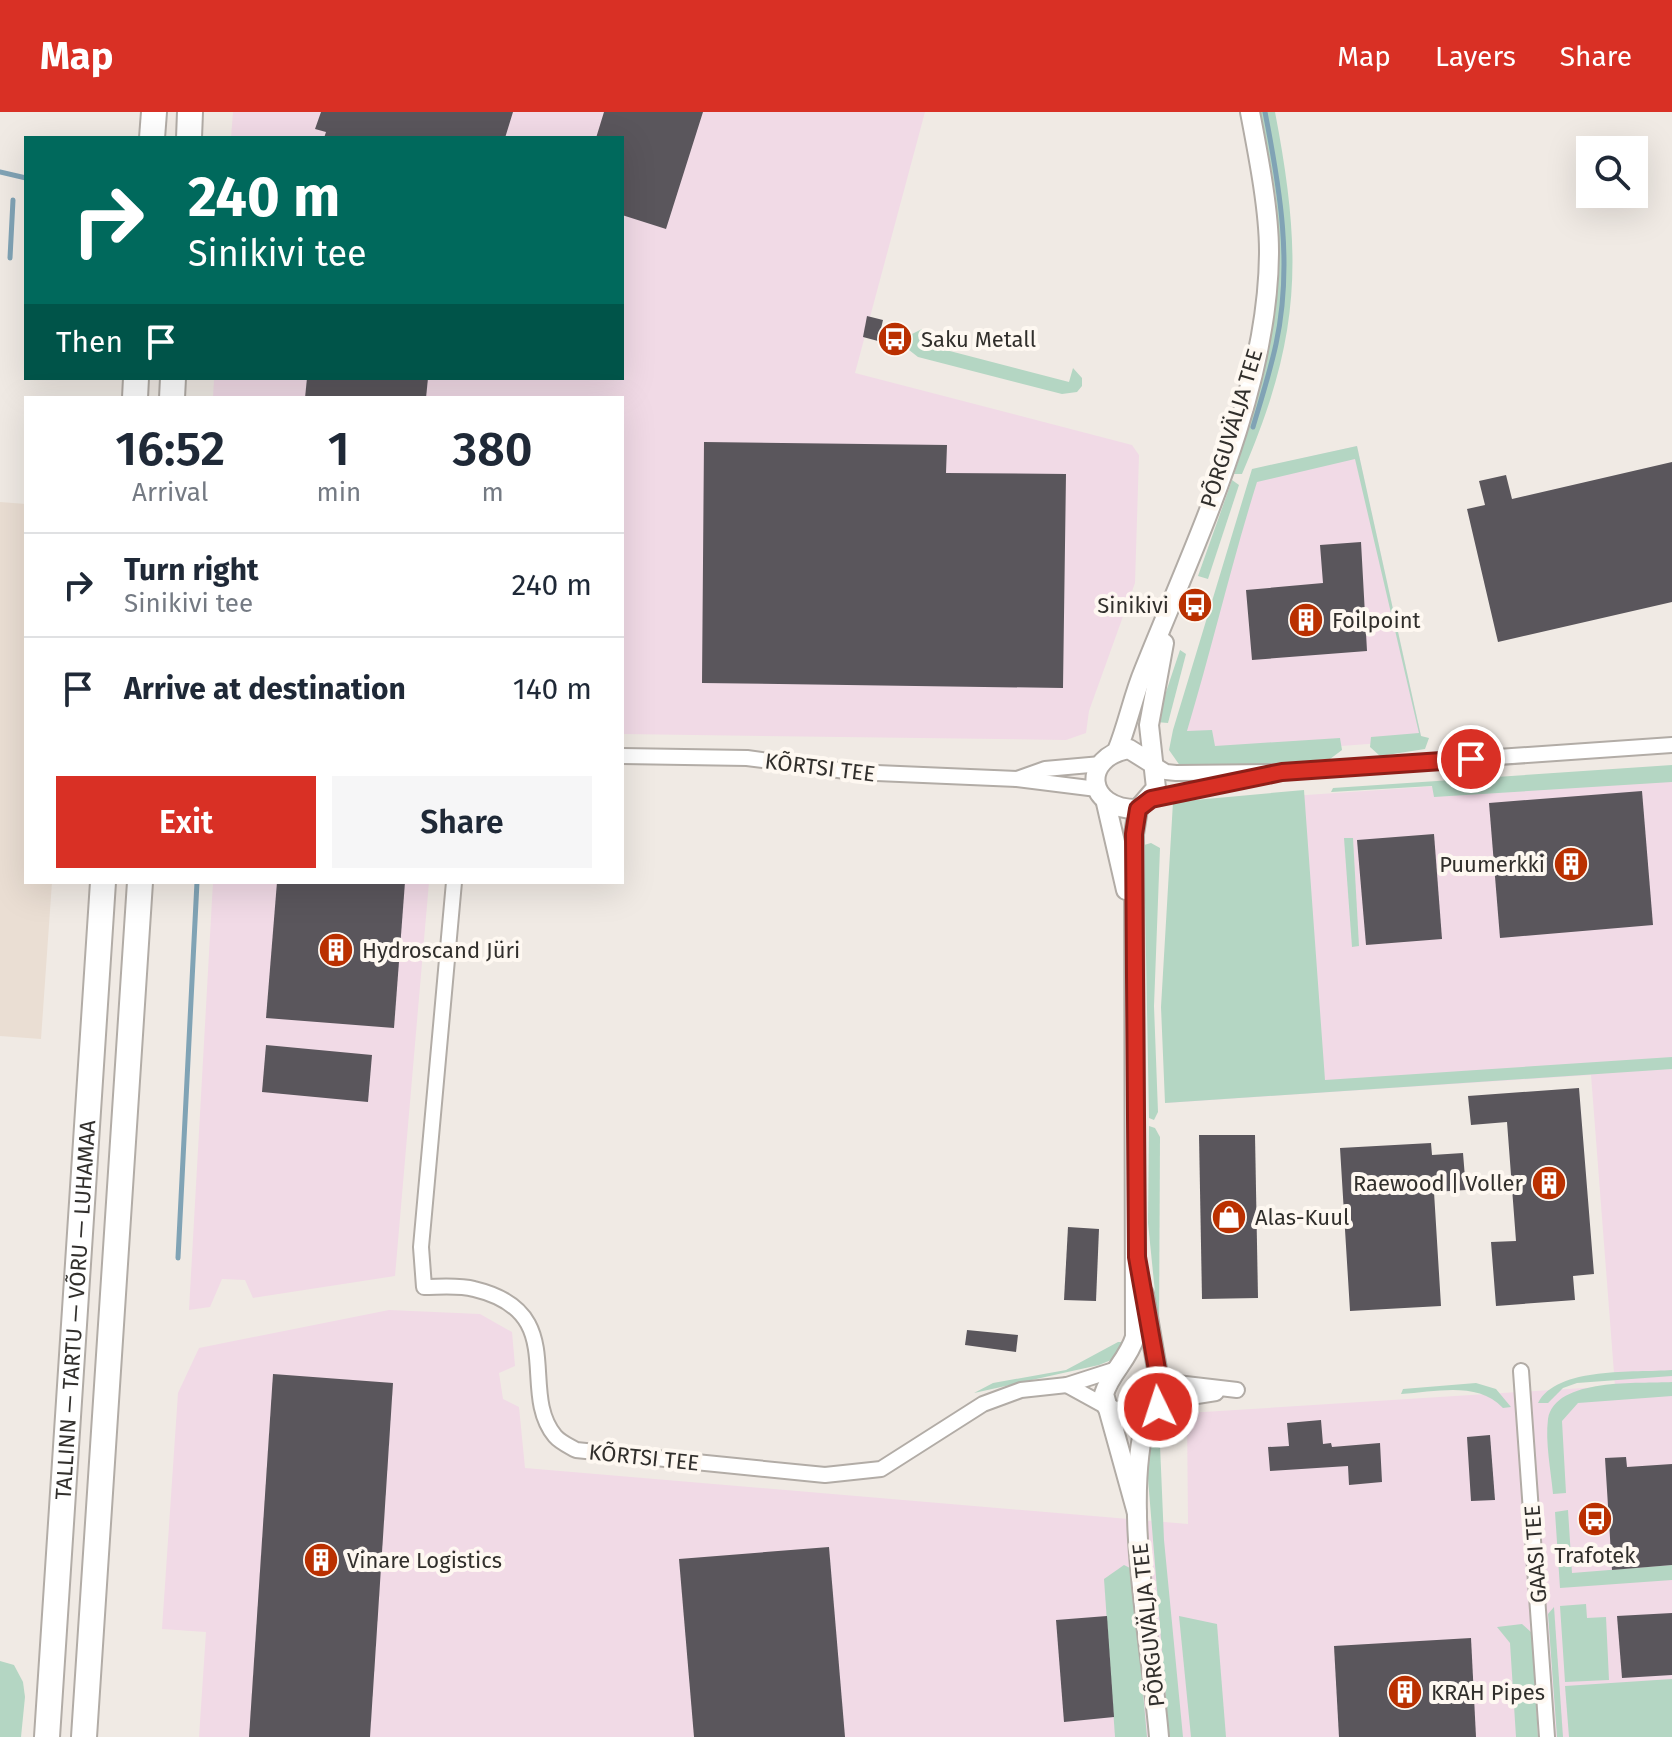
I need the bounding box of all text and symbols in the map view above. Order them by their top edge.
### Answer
text: Map [40,33,113,79]
text: Map [1337,40,1391,73]
text: Layers [1435,40,1516,73]
text: Share [1560,40,1632,73]
map controls [1576,136,1648,208]
button: search [1576,136,1648,208]
text: 240 m [188,164,340,231]
icon: right [56,168,160,272]
text: Sinikivi tee [188,232,367,276]
icon: arrive [139,320,183,364]
bus stop icon: Saku Metall [876,320,914,358]
text: Then [56,324,123,360]
place label: Saku Metall [921,326,1036,353]
street label: PÕRGUVÄLJA TEE [1194,345,1268,511]
text: 16:52 [115,420,225,478]
text: 1 [328,420,350,478]
text: 380 [453,420,533,478]
text: Arrival [132,477,208,508]
text: min [316,477,361,508]
text: m [481,477,504,508]
text: Turn right [124,552,259,588]
icon: right [56,563,100,607]
text: 240 m [512,567,592,603]
bus stop icon: Sinikivi [1176,586,1214,624]
text: Sinikivi tee [124,588,253,619]
place label: Sinikivi [1097,592,1169,619]
building icon: Foilpoint [1287,601,1325,639]
place label: Foilpoint [1332,607,1421,634]
icon: arrive [56,667,100,711]
text: Arrive at destination [124,671,406,707]
text: 140 m [513,671,592,707]
pin [1437,725,1505,793]
icon: arrive [1449,737,1493,781]
street label: KÕRTSI TEE [763,747,877,788]
button: Exit [56,776,316,868]
button: Share [332,776,592,868]
building icon: Puumerkki [1552,845,1590,883]
place label: Puumerkki [1439,851,1545,878]
building icon: Hydroscand Jüri [317,931,355,969]
place label: Hydroscand Jüri [362,937,520,964]
street label: TALLINN — TARTU — VÕRU — LUHAMAA [50,1119,101,1501]
building icon: Raewood | Voller [1530,1164,1568,1202]
place label: Raewood | Voller [1353,1170,1524,1197]
shop icon: Alas-Kuul [1210,1198,1248,1236]
place label: Alas-Kuul [1255,1204,1349,1231]
position arrow [1116,1365,1200,1449]
street label: KÕRTSI TEE [587,1438,701,1477]
bus stop icon: Trafotek [1576,1500,1614,1538]
street label: GAASI TEE [1519,1504,1552,1604]
building icon: Vinare Logistics [302,1541,340,1579]
street label: PÕRGUVÄLJA TEE [1126,1542,1171,1708]
place label: Trafotek [1554,1542,1636,1569]
place label: Vinare Logistics [347,1547,502,1574]
building icon: KRAH Pipes [1386,1673,1424,1711]
place label: KRAH Pipes [1431,1679,1545,1706]

